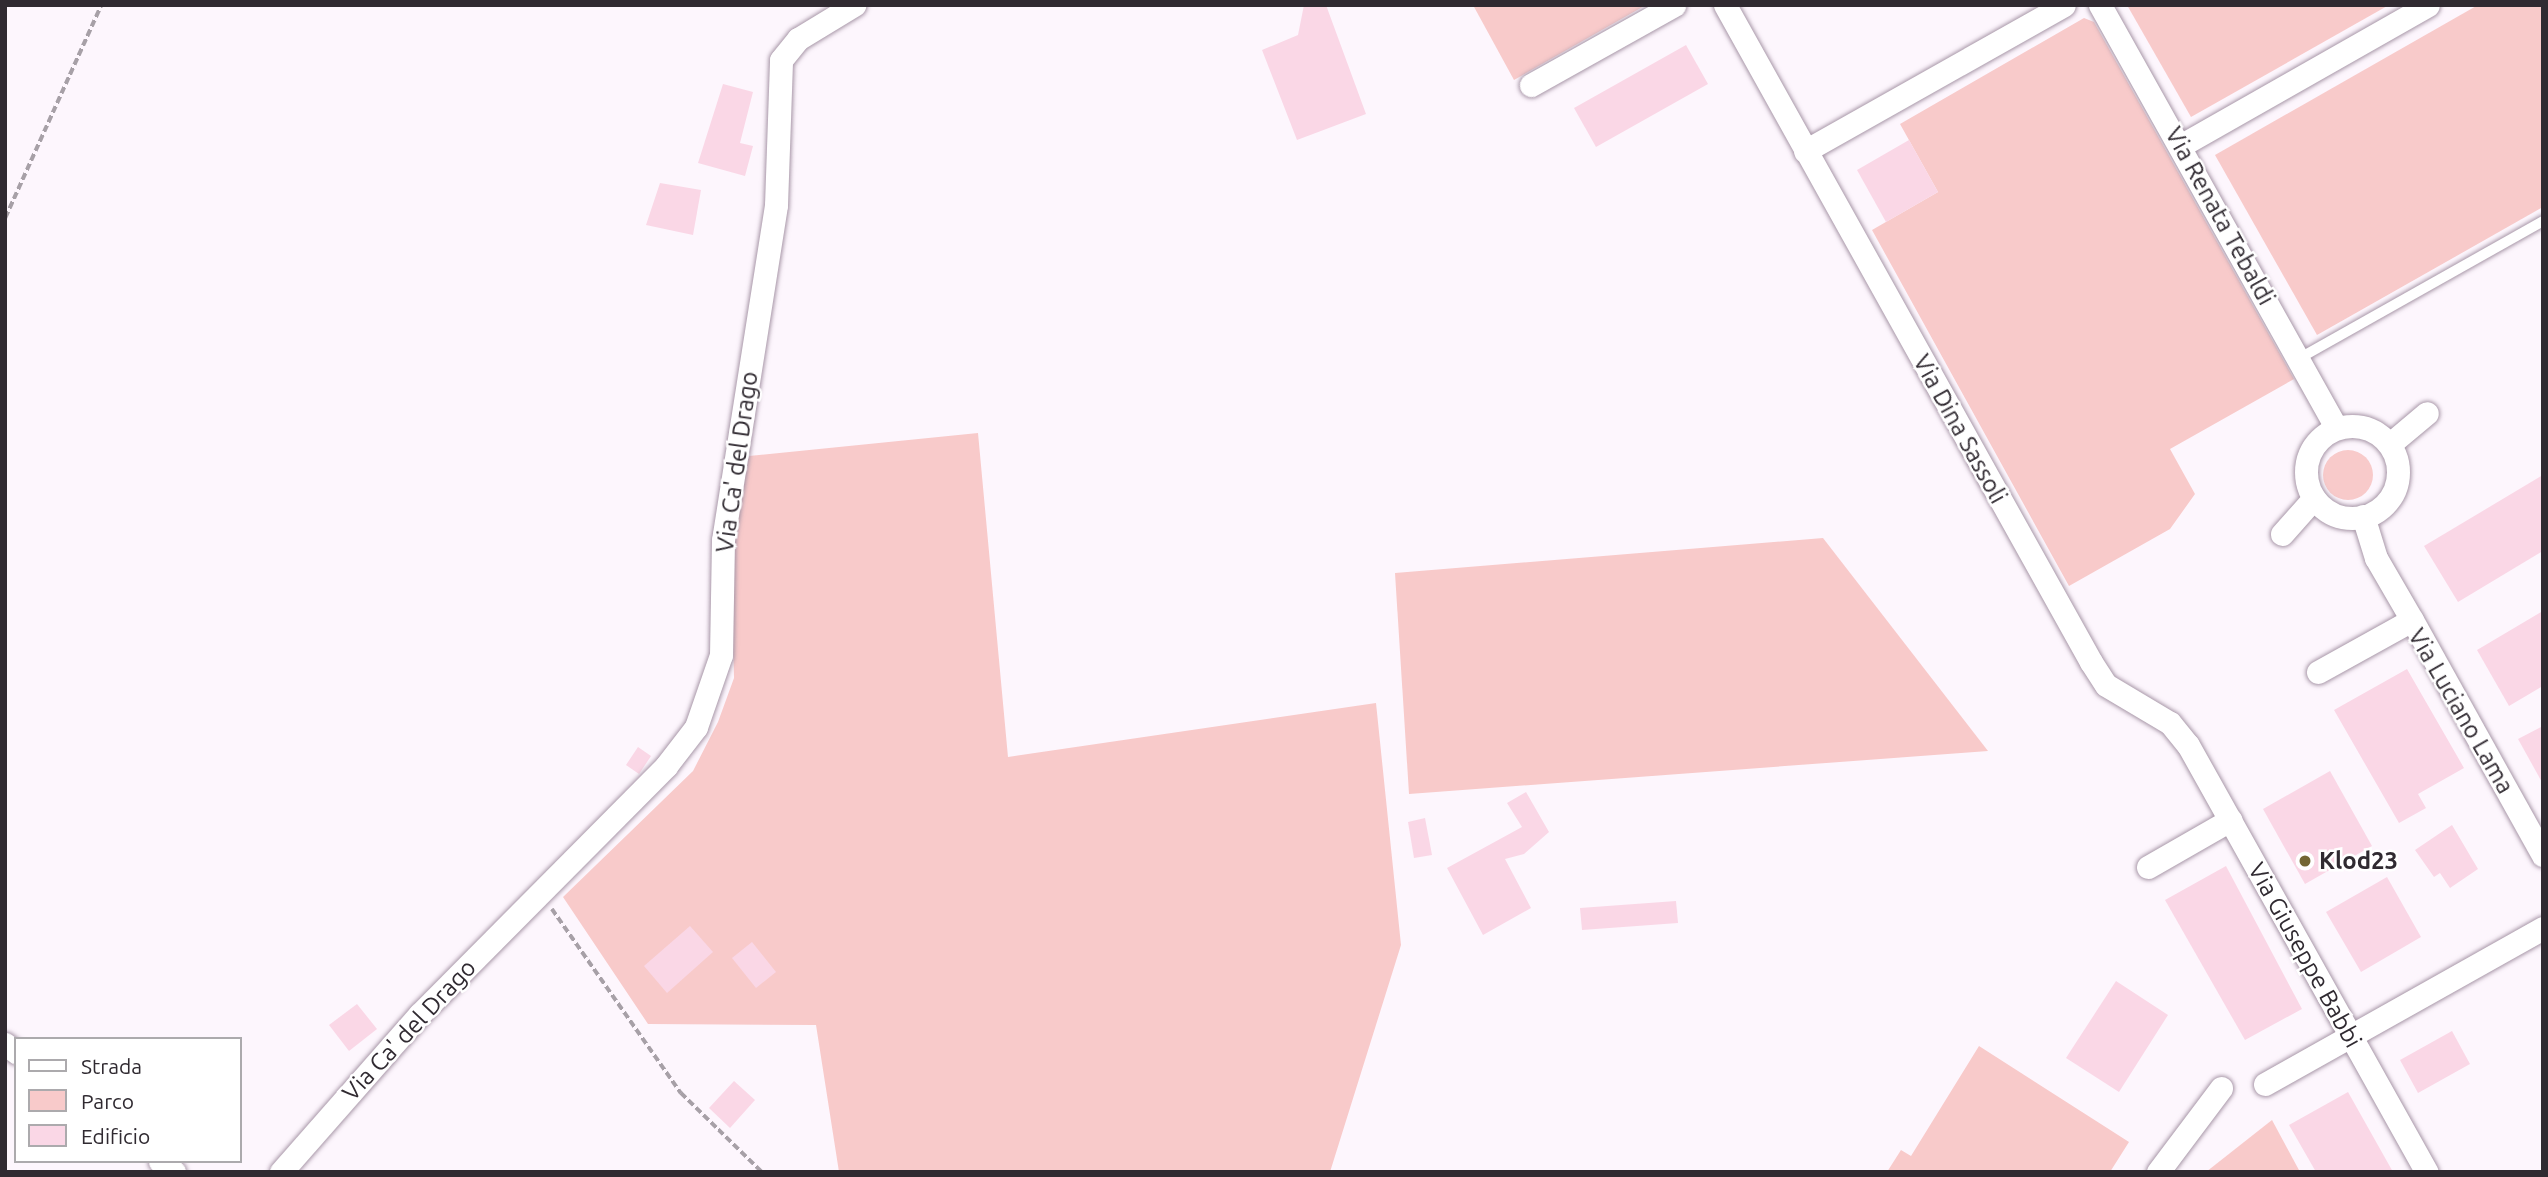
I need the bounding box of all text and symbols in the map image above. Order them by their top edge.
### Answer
street label: Via Renata Tebaldi [2159,122,2281,310]
street label: Via Dina Sassoli [1907,349,2013,509]
street label: Via Ca' del Drago [710,369,764,555]
street label: Via Luciano Lama [2402,623,2520,799]
place label: Klod23 [2319,847,2398,875]
marker: Klod23 [2297,853,2313,869]
street label: Via Giuseppe Babbi [2242,857,2368,1053]
street label: Via Ca' del Drago [336,953,482,1107]
legend [14,1037,242,1163]
text: Strada [81,1054,142,1078]
text: Parco [81,1089,134,1113]
text: Edificio [81,1124,150,1148]

